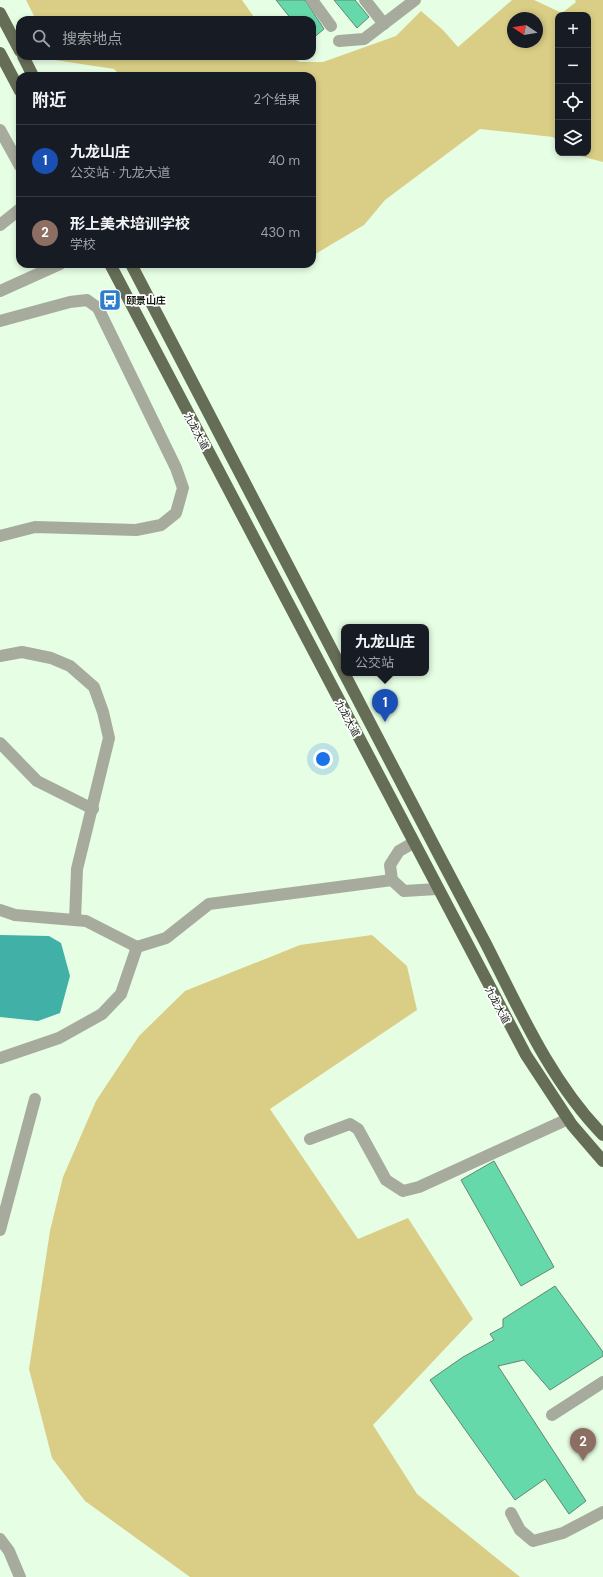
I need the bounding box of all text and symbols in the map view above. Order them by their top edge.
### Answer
north arrow [507,12,543,48]
map controls [555,12,591,156]
button: + [555,12,591,48]
search box [16,16,316,60]
icon: search [30,27,52,49]
text: 搜索地点 [62,29,122,49]
button: − [555,48,591,84]
button: locate [555,84,591,120]
text: 附近 [32,89,66,111]
text: 2个结果 [254,91,300,108]
button: layers [555,120,591,156]
text: 九龙山庄 [70,142,130,162]
text: 1 [43,152,47,169]
text: 40 m [268,152,300,169]
text: 公交站 · 九龙大道 [70,164,171,181]
text: 形上美术培训学校 [70,214,190,234]
text: 2 [41,224,49,241]
text: 430 m [260,224,300,241]
text: 学校 [70,236,96,253]
bus stop icon: 颐景山庄 [97,287,123,313]
place label: 颐景山庄 [126,294,166,307]
street label: 九龙大道 [181,411,212,452]
popup [341,624,429,676]
text: 九龙山庄 [355,632,415,652]
text: 公交站 [355,654,394,671]
pin: 1 [372,689,398,722]
street label: 九龙大道 [332,698,363,739]
your location [313,749,333,769]
street label: 九龙大道 [482,985,513,1026]
pin: 2 [570,1428,596,1461]

